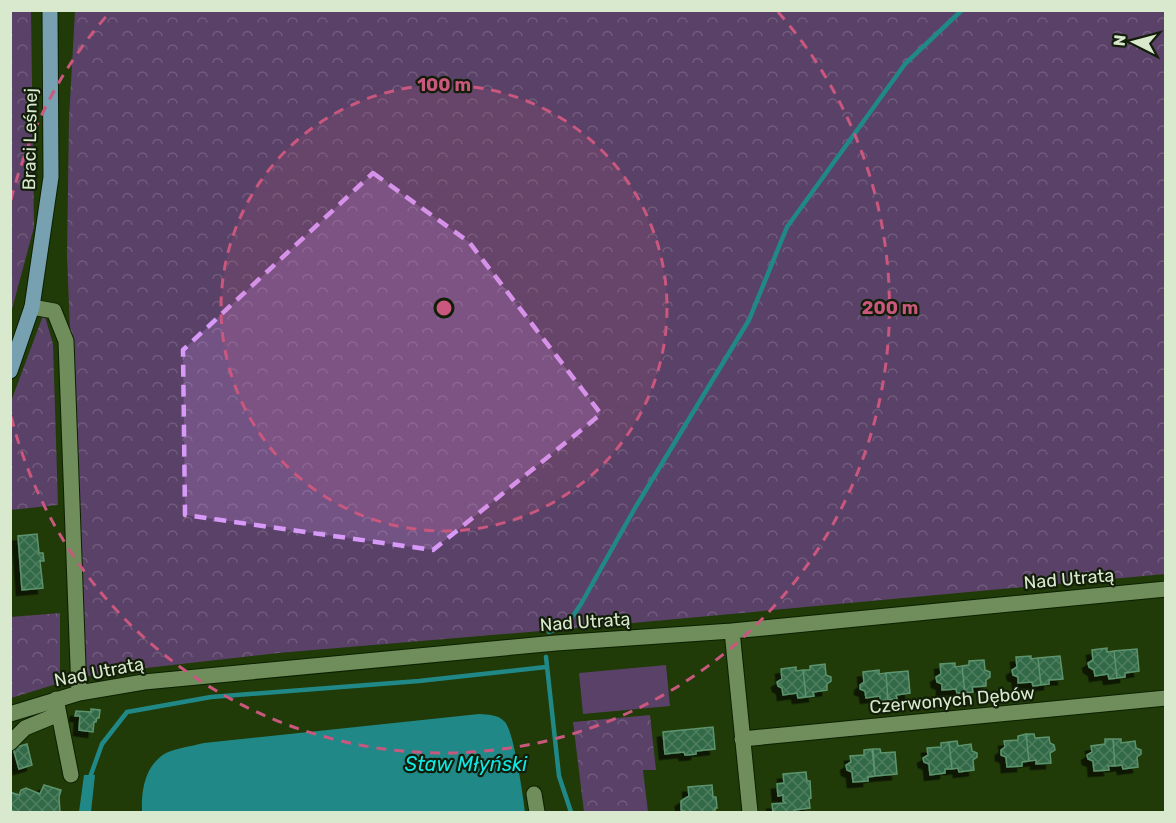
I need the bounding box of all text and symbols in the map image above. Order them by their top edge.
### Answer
north arrow [1104,12,1164,72]
text: N [1110,34,1130,47]
text: 100 m [417,74,471,96]
street label: Braci Leśnej [18,88,42,190]
text: 200 m [862,297,918,319]
centre of rings [434,298,454,318]
street label: Nad Utratą [1023,564,1115,594]
street label: Nad Utratą [539,608,631,636]
street label: Nad Utratą [52,653,146,691]
street label: Czerwonych Dębów [868,682,1036,718]
water label: Staw Młyński [405,752,528,776]

